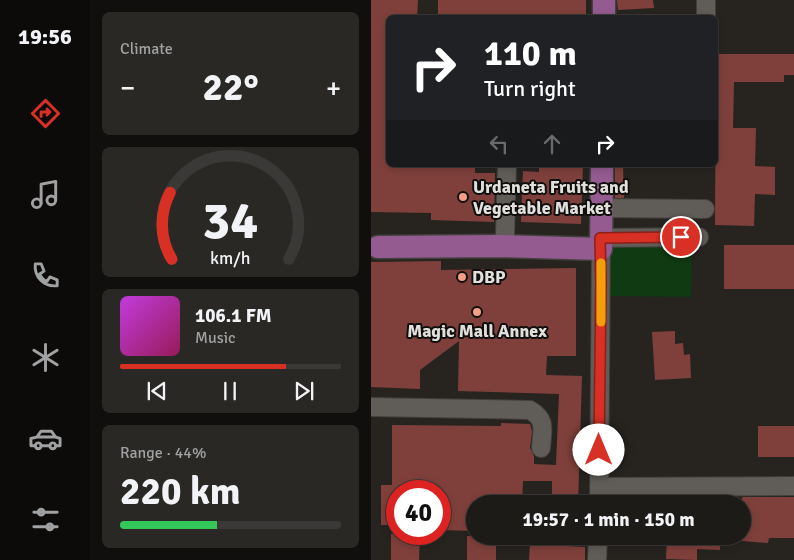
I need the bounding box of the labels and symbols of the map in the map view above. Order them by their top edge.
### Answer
place label: Urdaneta Fruits and Vegetable Market [473,176,629,219]
marker: Urdaneta Fruits and Vegetable Market [457,191,469,203]
pin [660,216,702,258]
place label: DBP [472,266,506,288]
marker: DBP [456,271,468,283]
marker: Magic Mall Annex [471,306,483,318]
place label: Magic Mall Annex [407,320,547,342]
position arrow [572,423,624,475]
speed limit sign: 40 [386,480,451,545]

